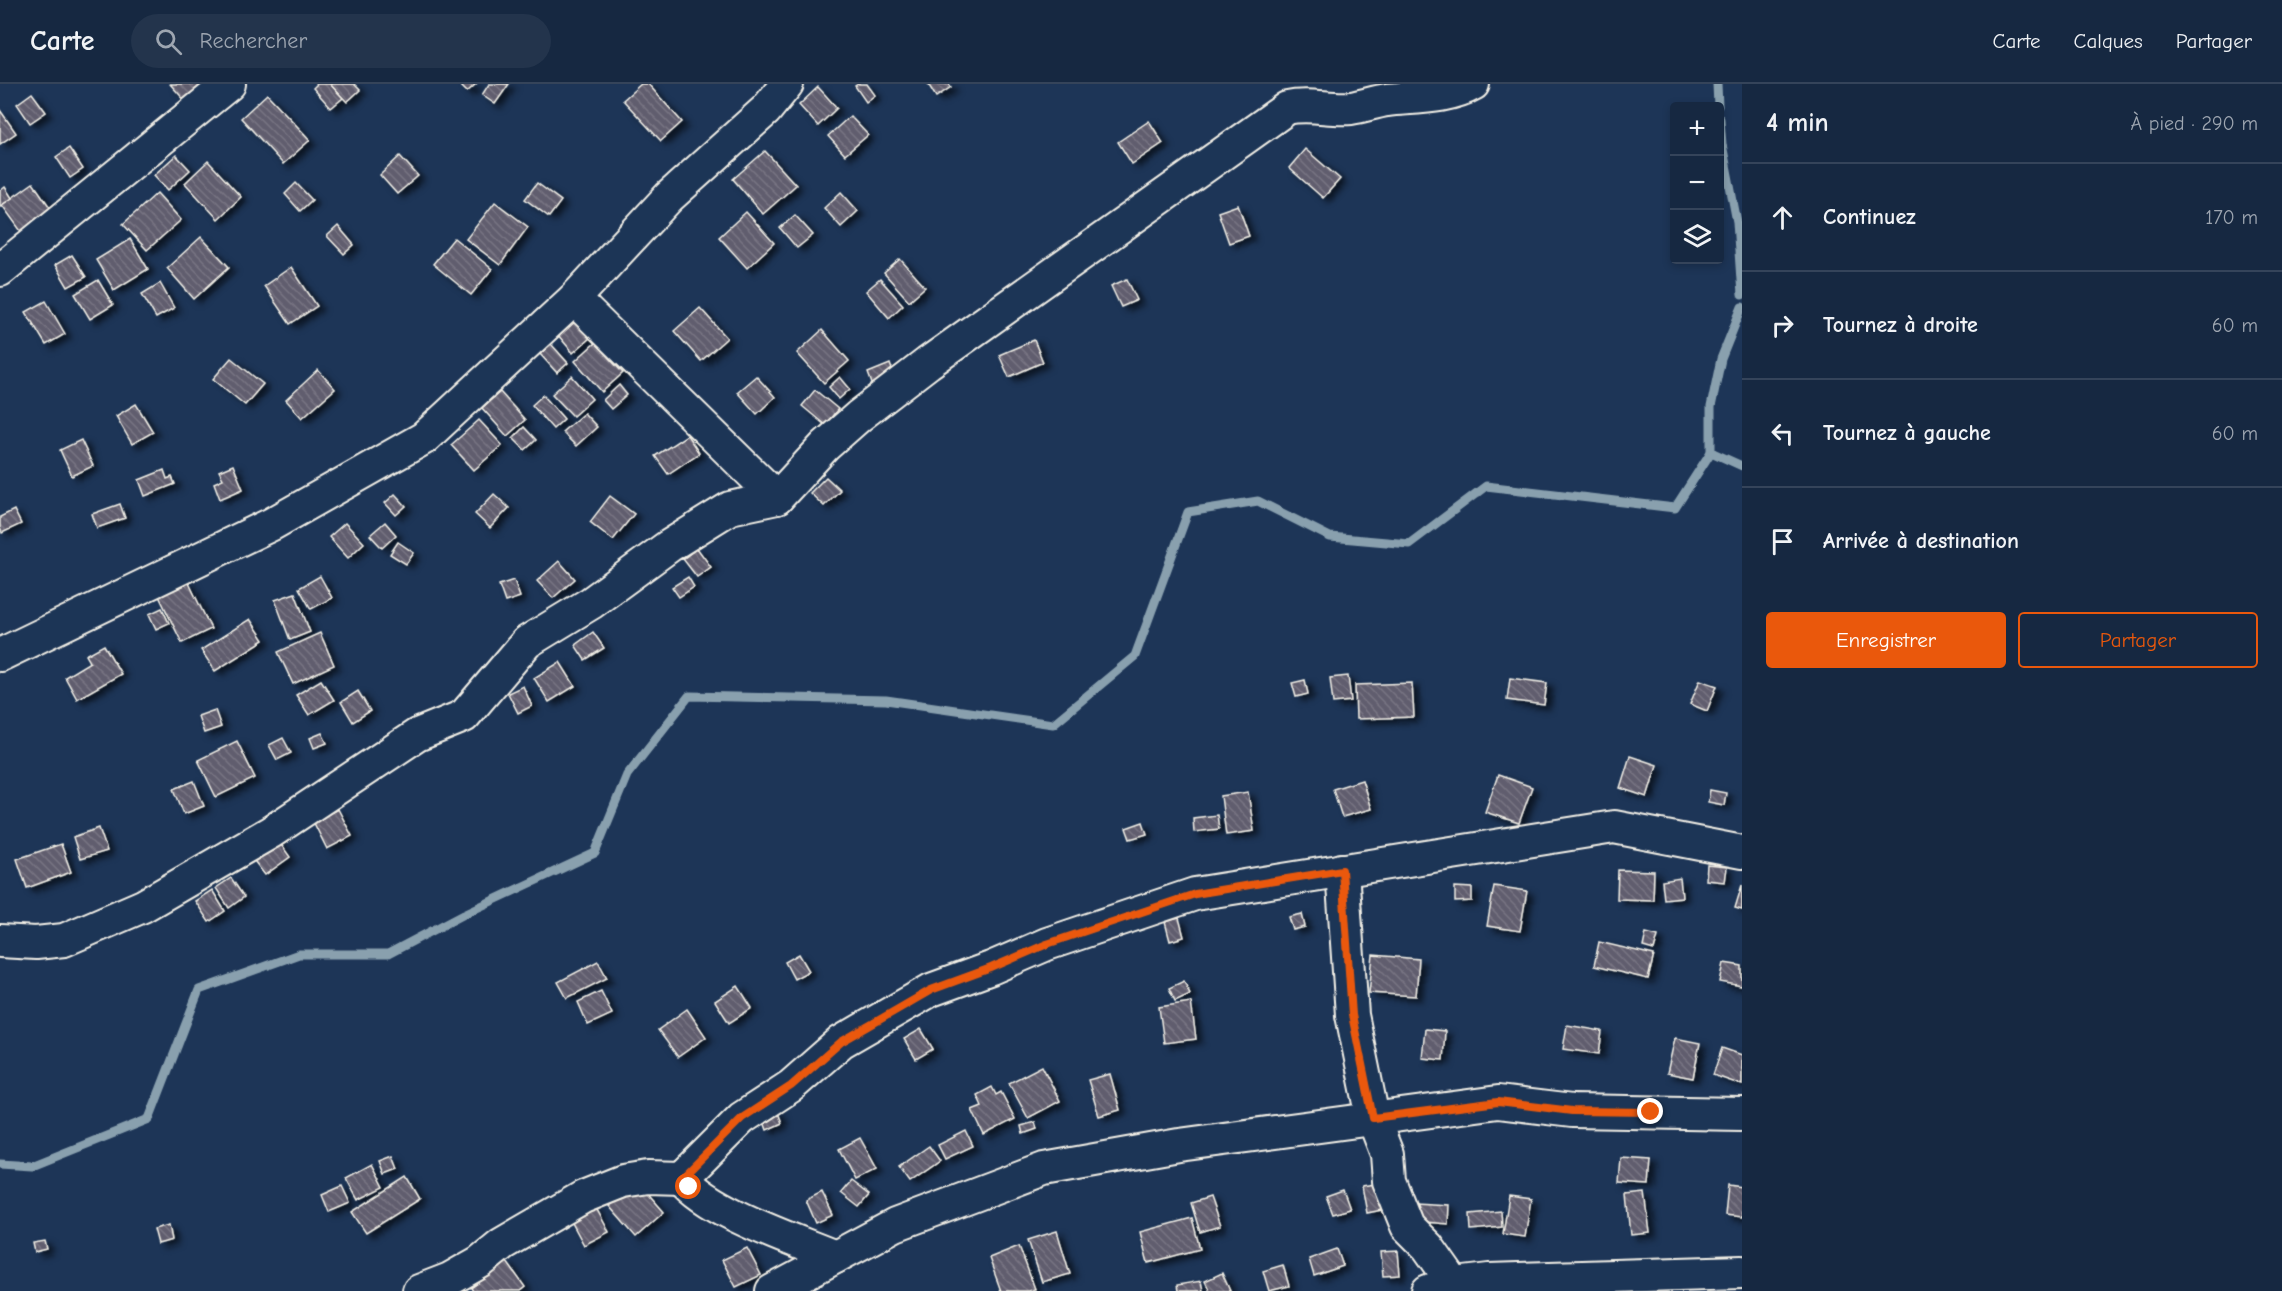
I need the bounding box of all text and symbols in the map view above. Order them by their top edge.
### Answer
search box [131,14,551,68]
text: Carte [30,25,95,57]
icon: search [152,25,185,58]
text: Rechercher [200,28,307,54]
text: Carte [1993,29,2041,53]
text: Calques [2074,29,2143,53]
text: Partager [2176,29,2252,53]
map controls [1670,102,1724,264]
button: + [1670,102,1724,156]
text: 4 min [1766,108,1829,138]
text: À pied · 290 m [2131,112,2258,135]
button: − [1670,156,1724,210]
icon: ahead [1766,201,1799,234]
text: Continuez [1823,204,1916,230]
text: 170 m [2205,206,2258,229]
button: layers [1670,210,1724,264]
icon: right [1766,309,1799,342]
text: Tournez à droite [1823,312,1978,338]
text: 60 m [2212,314,2258,337]
icon: left [1766,417,1799,450]
text: Tournez à gauche [1823,420,1991,446]
text: 60 m [2212,422,2258,445]
icon: arrive [1766,525,1799,558]
text: Arrivée à destination [1823,528,2019,554]
button: Enregistrer [1766,612,2006,668]
button: Partager [2018,612,2258,668]
route end [1637,1098,1663,1124]
route start [675,1173,701,1199]

